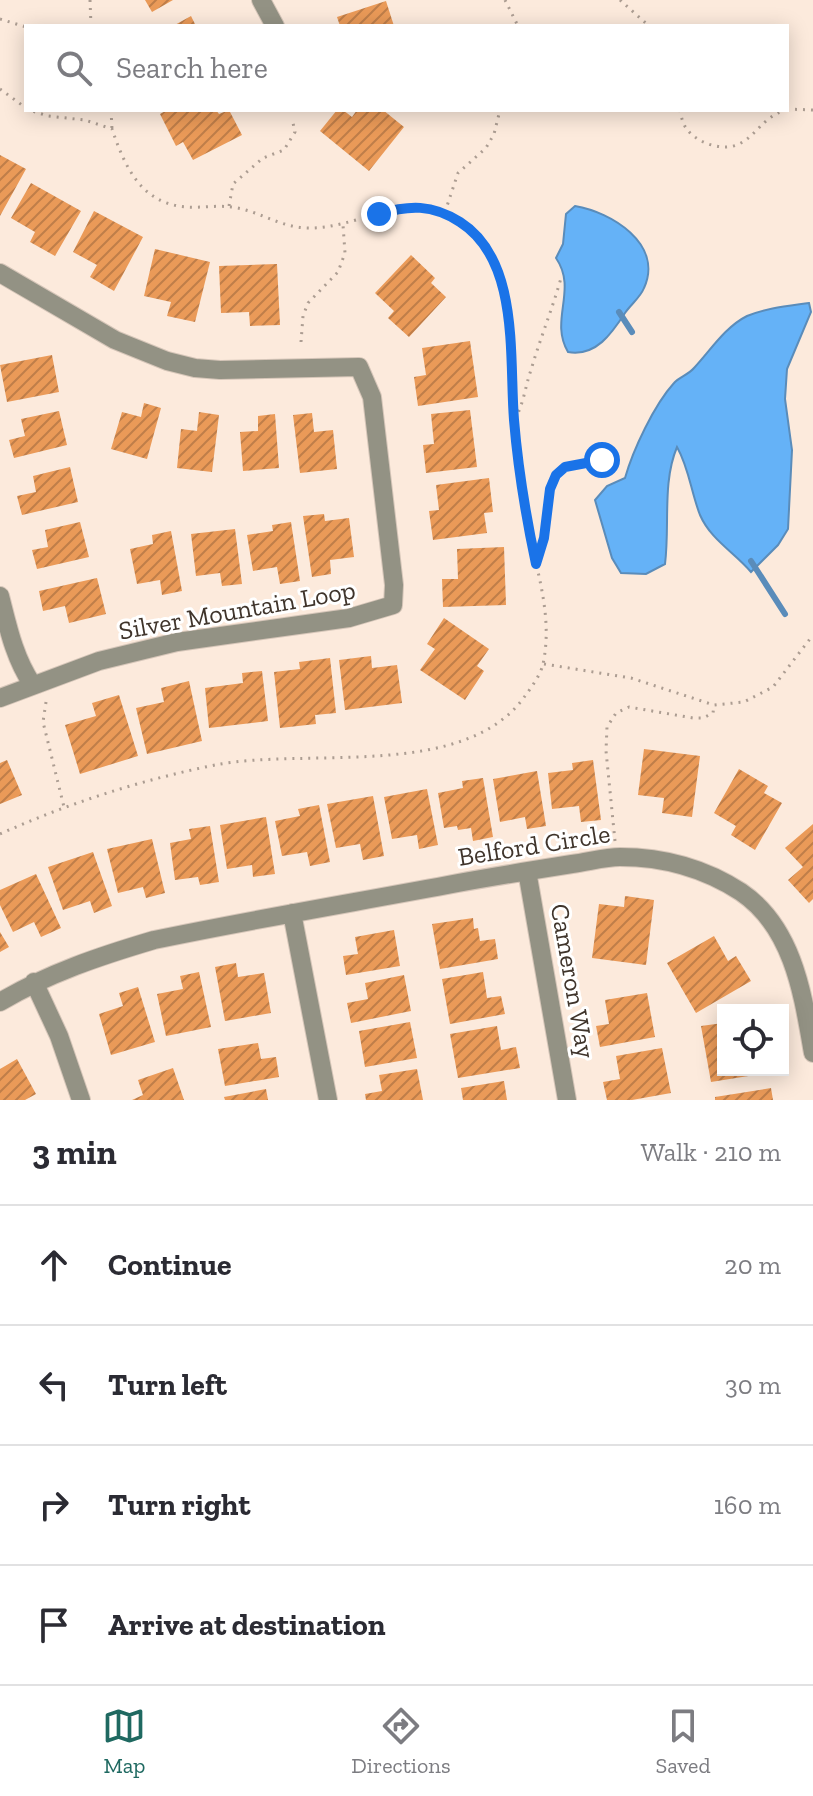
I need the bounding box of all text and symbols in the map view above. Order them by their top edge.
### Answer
search box [24,24,789,112]
icon: search [52,46,96,90]
text: Search here [116,50,268,86]
route end [361,196,397,232]
route start [584,442,620,478]
street label: Silver Mountain Loop [116,573,358,647]
street label: Belford Circle [456,817,612,873]
street label: Cameron Way [544,901,602,1062]
map controls [717,1004,789,1076]
button: locate [717,1004,789,1076]
text: 3 min [32,1132,117,1173]
text: Walk · 210 m [641,1136,781,1168]
icon: ahead [32,1243,76,1287]
text: Continue [108,1247,232,1283]
text: 20 m [724,1249,781,1281]
icon: left [32,1363,76,1407]
text: Turn left [108,1367,227,1403]
text: 30 m [725,1369,781,1401]
icon: right [32,1483,76,1527]
text: Turn right [108,1487,250,1523]
text: 160 m [714,1489,781,1521]
icon: arrive [32,1603,76,1647]
text: Arrive at destination [108,1607,385,1643]
tab: Map [102,1704,146,1779]
tab: Directions [351,1704,451,1779]
tab: Saved [655,1704,711,1779]

